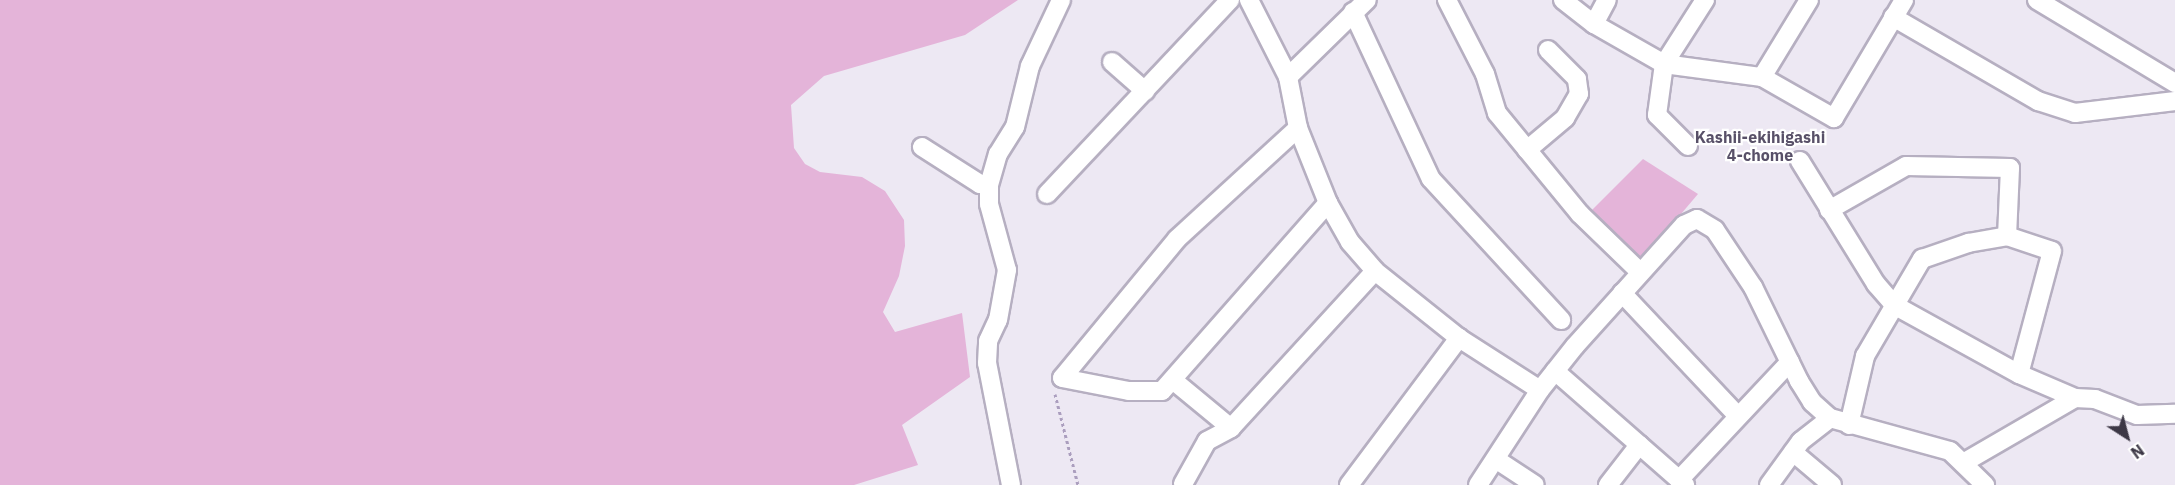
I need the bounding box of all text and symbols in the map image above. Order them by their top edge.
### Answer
district label: Kashii-ekihigashi 4-chome [1695,127,1825,165]
north arrow [2097,407,2157,467]
text: N [2127,440,2148,463]

